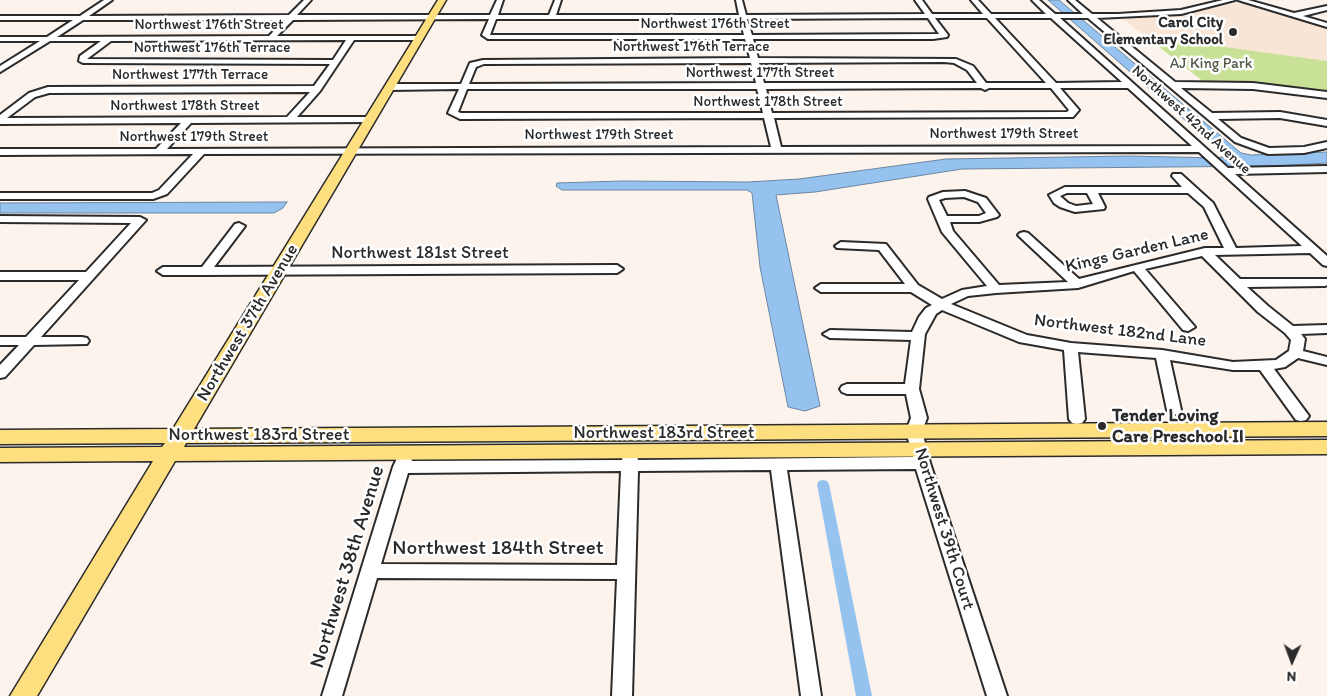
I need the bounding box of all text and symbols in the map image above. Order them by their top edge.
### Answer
place label: Carol City Elementary School [1103,14,1223,49]
street label: Northwest 176th Street [640,15,790,33]
street label: Northwest 176th Street [134,16,284,34]
marker: Carol City Elementary School [1227,26,1239,38]
street label: Northwest 176th Terrace [613,38,769,56]
street label: Northwest 176th Terrace [134,39,290,57]
park label: AJ King Park [1170,55,1252,73]
street label: Northwest 42nd Avenue [1128,62,1254,178]
street label: Northwest 177th Street [686,64,834,82]
street label: Northwest 177th Terrace [112,66,268,84]
street label: Northwest 178th Street [693,93,843,111]
street label: Northwest 178th Street [110,97,260,115]
street label: Northwest 179th Street [930,125,1078,143]
street label: Northwest 179th Street [525,126,673,144]
street label: Northwest 179th Street [120,128,268,146]
street label: Kings Garden Lane [1063,224,1211,278]
street label: Northwest 37th Avenue [193,241,303,405]
street label: Northwest 181st Street [331,242,509,264]
street label: Northwest 182nd Lane [1033,310,1207,352]
place label: Tender Loving Care Preschool II [1112,405,1244,448]
marker: Tender Loving Care Preschool II [1096,420,1108,432]
street label: Northwest 183rd Street [574,422,754,444]
street label: Northwest 183rd Street [169,424,349,446]
street label: Northwest 39th Court [909,445,979,613]
street label: Northwest 38th Avenue [305,463,391,671]
street label: Northwest 184th Street [392,536,604,562]
north arrow [1267,636,1317,686]
text: N [1286,668,1296,685]

